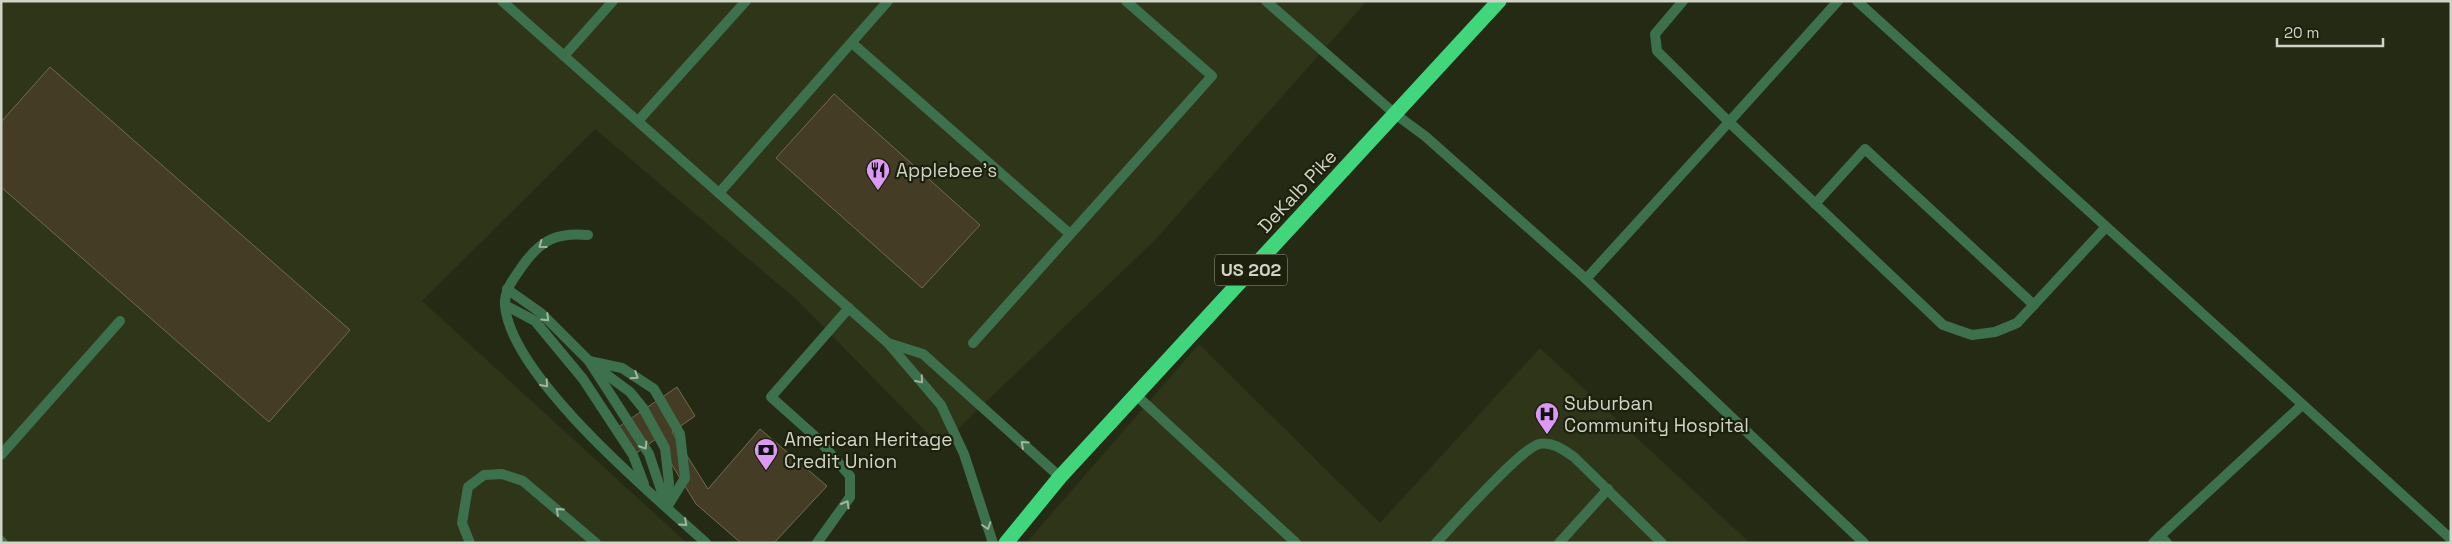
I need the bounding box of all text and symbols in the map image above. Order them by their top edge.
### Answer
scale bar [2277,15,2383,47]
text: 20 m [2284,23,2319,42]
street label: DeKalb Pike [1252,144,1342,238]
restaurant icon: Applebee's [865,157,891,191]
place label: Applebee's [896,158,997,183]
one-way arrow [538,239,548,248]
road number: US 202 [1215,254,1287,286]
one-way arrow [540,312,549,321]
one-way arrow [629,370,638,379]
one-way arrow [914,374,922,383]
one-way arrow [539,378,548,387]
place label: Suburban Community Hospital [1564,391,1749,438]
hospital icon: Suburban Community Hospital [1534,401,1560,435]
place label: American Heritage Credit Union [784,427,953,474]
bank icon: American Heritage Credit Union [753,437,779,471]
one-way arrow [638,441,648,450]
one-way arrow [1020,441,1029,450]
one-way arrow [839,500,849,509]
one-way arrow [555,508,564,517]
one-way arrow [679,517,688,526]
one-way arrow [982,521,992,529]

